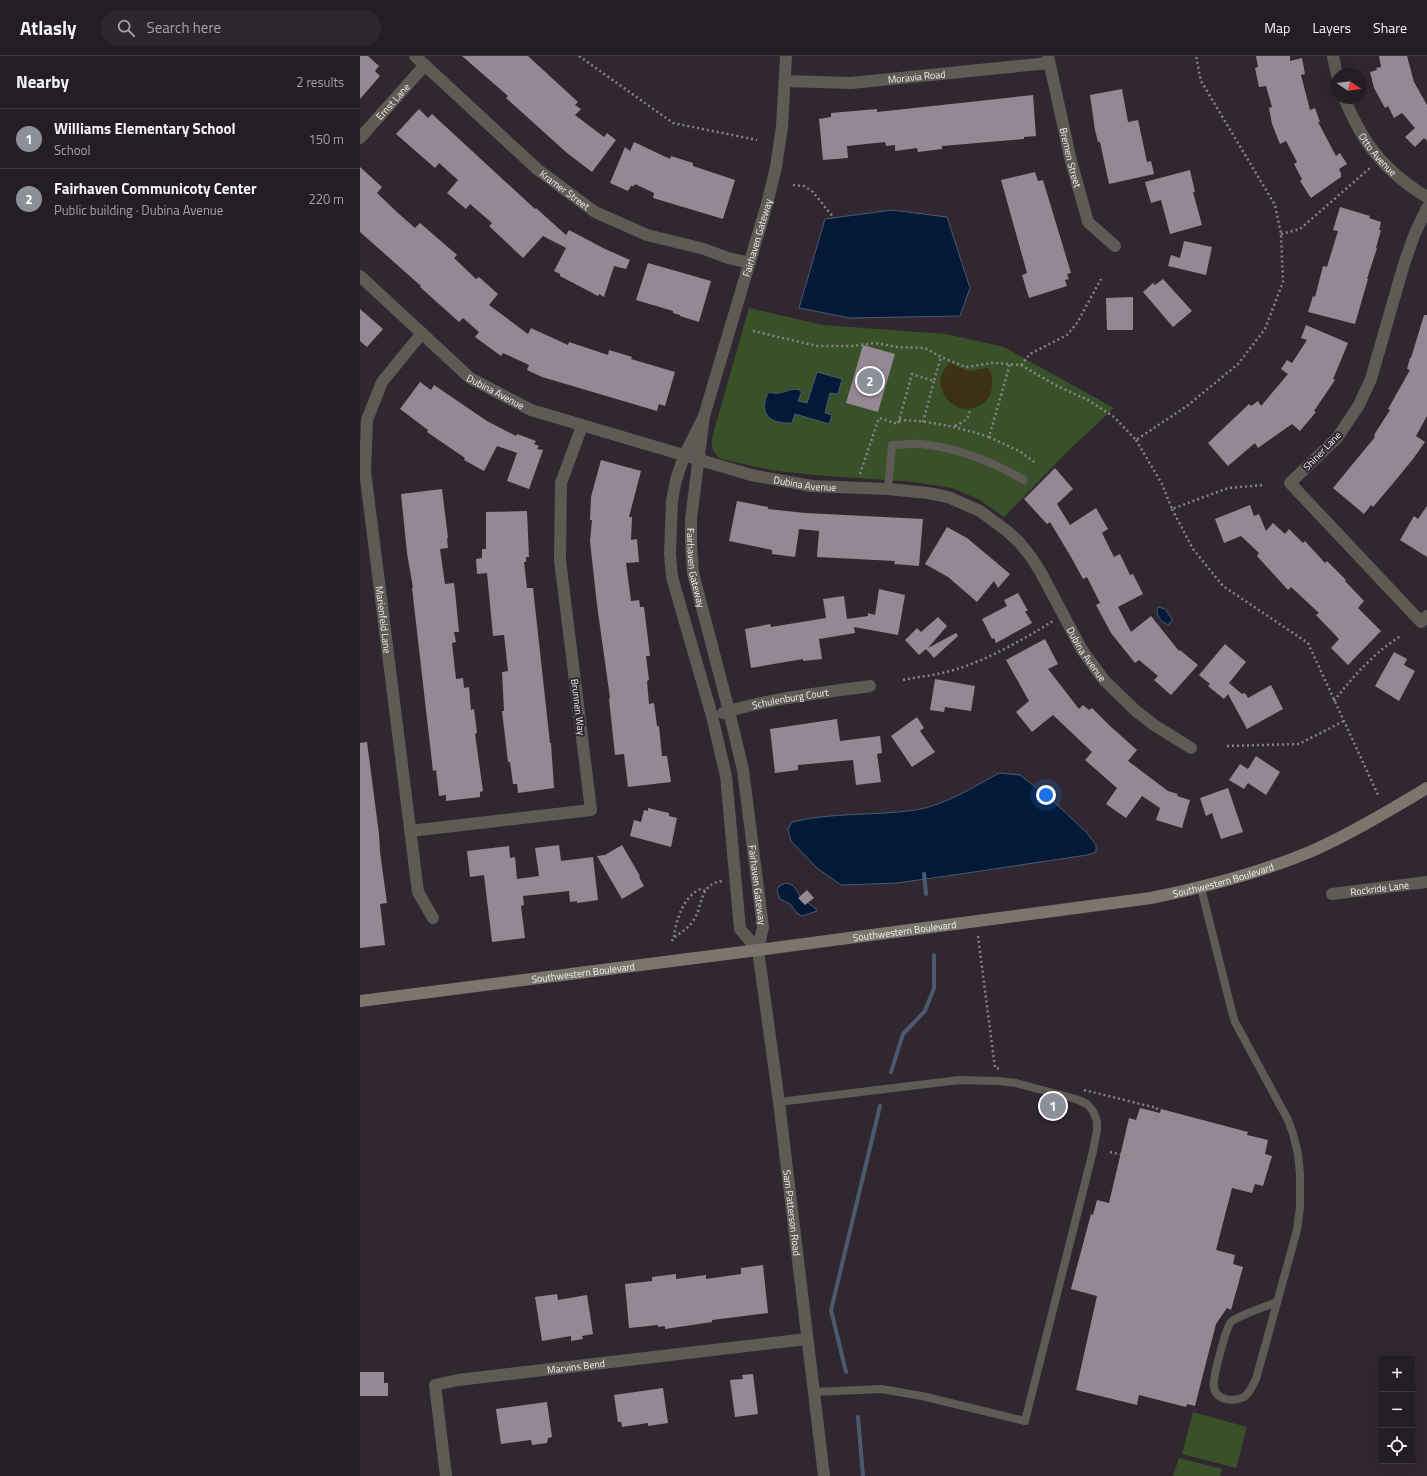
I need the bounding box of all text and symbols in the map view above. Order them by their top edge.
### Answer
search box [101,10,381,46]
text: Atlasly [20,13,77,42]
text: Search here [147,16,221,39]
icon: search [115,17,137,39]
text: Map [1264,17,1290,38]
text: Layers [1312,17,1351,38]
text: Share [1373,17,1407,38]
street label: Moravia Road [887,66,946,87]
north arrow [1331,68,1367,104]
text: Nearby [16,69,69,95]
text: 2 results [296,72,344,92]
street label: Ernst Lane [372,80,413,123]
text: Williams Elementary School [54,117,236,140]
street label: Bremen Street [1056,126,1086,190]
text: 1 [25,129,33,149]
text: 150 m [308,129,344,149]
street label: Otto Avenue [1355,130,1400,179]
text: School [54,140,90,160]
street label: Kramer Street [537,166,593,214]
text: Fairhaven Communicoty Center [54,177,256,200]
text: 2 [25,189,33,209]
text: 220 m [308,189,344,209]
street label: Fairhaven Gateway [738,197,776,278]
text: Public building · Dubina Avenue [54,200,223,220]
pin: 2 [857,366,883,396]
street label: Dubina Avenue [464,370,527,413]
street label: Shiner Lane [1299,428,1345,474]
street label: Dubina Avenue [772,472,837,494]
street label: Fairhaven Gateway [684,528,709,609]
street label: Marienfeld Lane [372,585,395,654]
street label: Dubina Avenue [1063,624,1110,685]
street label: Brunnen Way [567,678,589,736]
street label: Schulenburg Court [751,684,830,712]
your location [1036,785,1056,805]
street label: Fairhaven Gateway [745,844,770,926]
street label: Southwestern Boulevard [1171,859,1276,901]
street label: Rockride Lane [1349,877,1410,899]
street label: Southwestern Boulevard [852,916,957,945]
street label: Southwestern Boulevard [531,958,636,986]
pin: 1 [1040,1091,1066,1121]
street label: Sam Patterson Road [780,1169,805,1257]
street label: Marvins Bend [546,1355,606,1377]
map controls [1379,1356,1415,1464]
button: + [1379,1356,1415,1392]
button: − [1379,1392,1415,1428]
button: locate [1379,1428,1415,1464]

